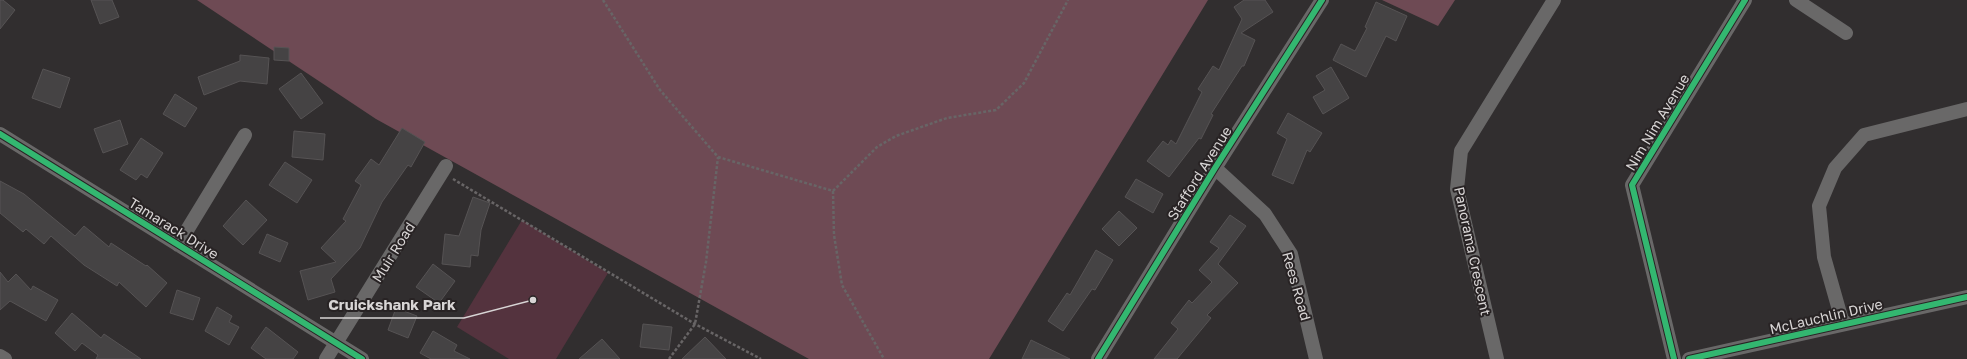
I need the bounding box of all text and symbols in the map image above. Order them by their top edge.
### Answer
street label: Nim Nim Avenue [1621,70,1693,174]
street label: Stafford Avenue [1163,123,1235,223]
street label: Panorama Crescent [1451,185,1495,317]
street label: Tamarack Drive [126,194,222,262]
street label: Muir Road [368,219,418,285]
street label: Rees Road [1279,250,1315,322]
callout: Cruickshank Park [320,291,464,318]
text: Cruickshank Park [328,295,456,313]
street label: McLauchlin Drive [1768,295,1884,337]

